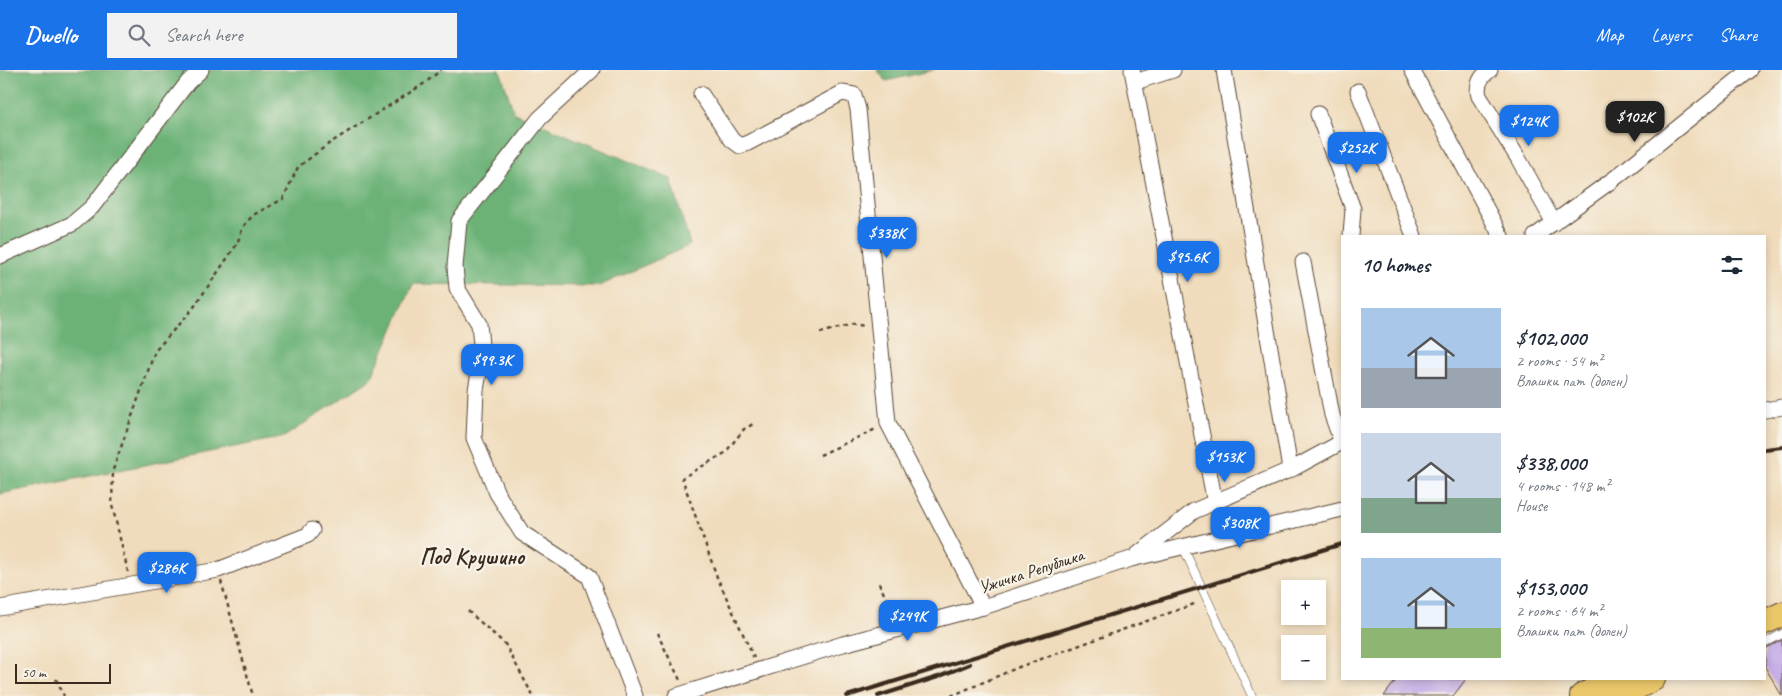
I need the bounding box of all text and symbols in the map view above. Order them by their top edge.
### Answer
search box [107,13,457,58]
text: Dwello [25,20,77,50]
icon: search [125,21,153,49]
text: Search here [165,23,243,47]
text: Map [1596,24,1624,46]
text: Layers [1652,24,1691,46]
text: Share [1719,24,1757,46]
pin: $102K [1600,100,1670,143]
pin: $124K [1494,104,1564,147]
text: $102K [1617,107,1653,127]
text: $124K [1511,111,1547,131]
pin: $252K [1322,132,1392,174]
text: $252K [1339,138,1375,158]
pin: $338K [852,216,922,259]
text: $338K [869,223,905,243]
pin: $95.6K [1147,240,1229,283]
text: $95.6K [1168,247,1208,267]
icon: filters [1718,251,1746,279]
text: 10 homes [1361,252,1430,278]
text: $102,000 [1516,325,1586,351]
icon: home [1401,328,1461,388]
pin: $99.3K [451,344,533,386]
text: $99.3K [472,350,512,370]
text: 2 rooms · 54 m² [1516,351,1602,371]
text: Влашки пат (долен) [1516,371,1627,391]
pin: $153K [1190,440,1260,483]
text: $153K [1207,447,1243,467]
text: $338,000 [1516,450,1586,476]
icon: home [1401,453,1461,513]
text: 4 rooms · 148 m² [1516,476,1610,496]
text: House [1516,496,1547,516]
pin: $308K [1205,506,1275,549]
text: $308K [1222,513,1258,533]
district label: Под Крушино [420,543,526,571]
street label: Ужичка Република [976,543,1088,598]
pin: $286K [132,552,202,594]
text: $286K [148,558,186,578]
text: $153,000 [1516,575,1586,601]
icon: home [1401,578,1461,638]
map controls [1281,580,1326,680]
button: + [1281,580,1326,625]
pin: $249K [873,600,943,642]
text: 2 rooms · 64 m² [1516,601,1602,621]
text: $249K [890,606,926,626]
text: Влашки пат (долен) [1516,621,1627,641]
button: − [1281,635,1326,680]
scale bar [15,661,111,684]
text: 50 m [22,664,46,681]

